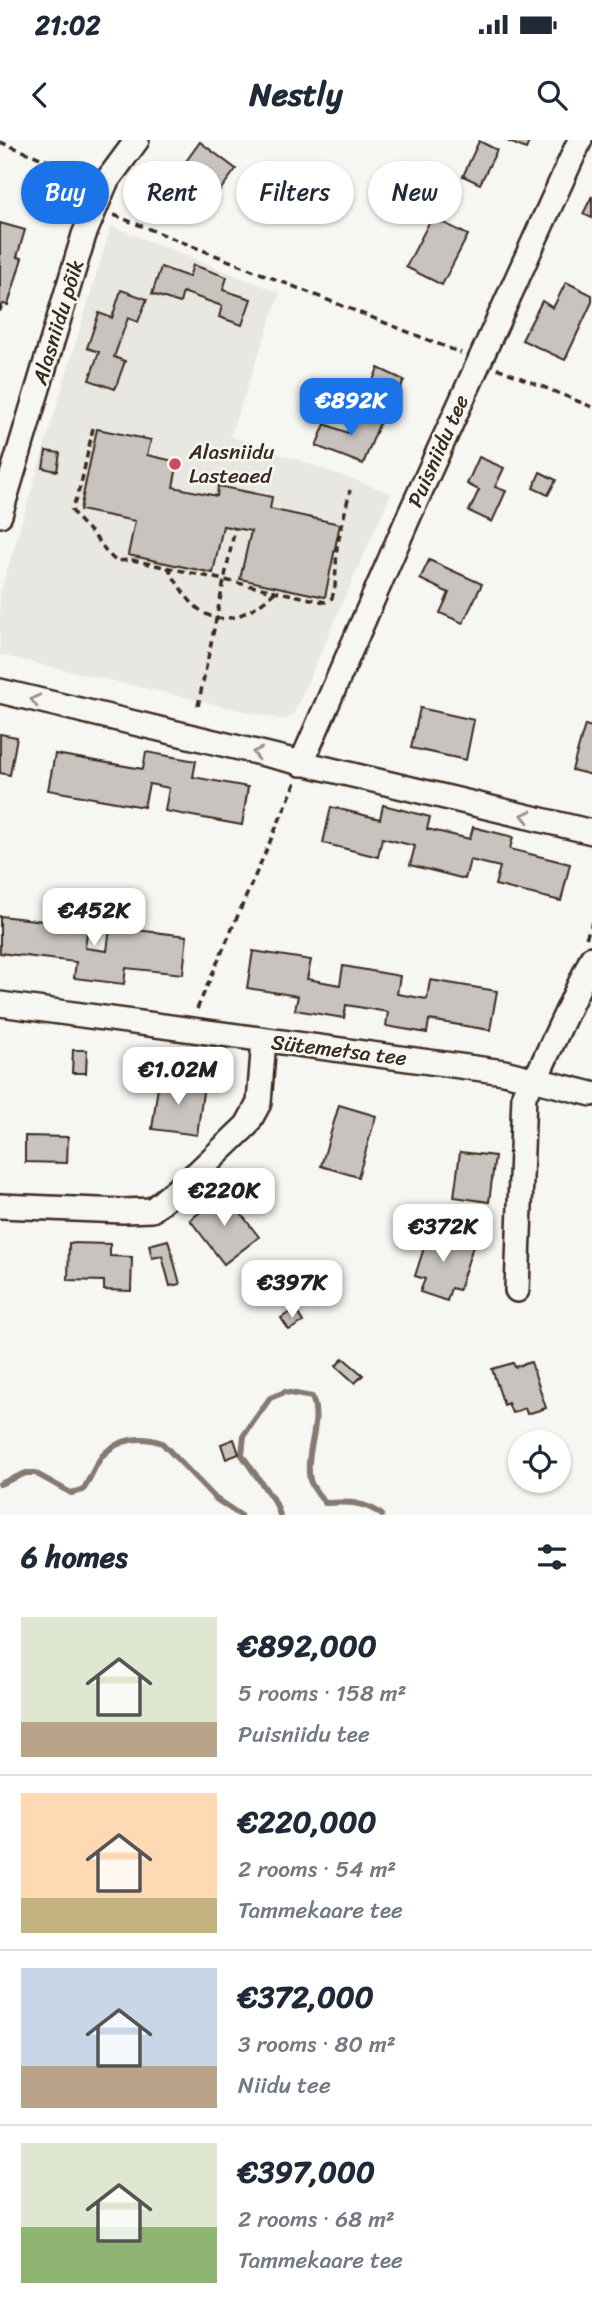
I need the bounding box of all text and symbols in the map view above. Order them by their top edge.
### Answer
text: 21:02 [35,2,100,48]
text: Nestly [249,66,343,123]
icon: back [21,76,59,114]
icon: search [533,76,571,114]
chip: Buy [21,161,109,224]
chip: Rent [123,161,222,224]
chip: Filters [236,161,354,224]
chip: New [368,161,462,224]
street label: Alasniidu põik [21,255,95,390]
pin: €892K [302,378,400,438]
text: €892K [316,380,386,421]
street label: Puisniidu tee [396,388,480,514]
place label: Alasniidu Lasteaed [188,433,275,495]
marker: Alasniidu Lasteaed [167,456,183,472]
one-way arrow [29,694,41,708]
one-way arrow [251,747,263,761]
one-way arrow [520,810,532,825]
pin: €452K [45,888,143,948]
text: €452K [59,890,129,931]
street label: Sütemetsa tee [269,1023,409,1077]
pin: €1.02M [121,1048,235,1107]
text: €1.02M [139,1049,217,1090]
pin: €220K [175,1168,273,1228]
text: €220K [189,1170,259,1211]
pin: €372K [394,1204,492,1264]
text: €372K [409,1206,477,1247]
pin: €397K [243,1260,341,1320]
text: €397K [257,1262,327,1303]
map controls [508,1430,571,1493]
button: locate [508,1430,571,1493]
text: 6 homes [21,1530,128,1584]
icon: filters [533,1538,571,1576]
text: €892,000 [238,1619,377,1673]
icon: home [77,1645,161,1729]
text: 5 rooms · 158 m² [238,1673,407,1714]
text: Puisniidu tee [238,1714,370,1755]
text: €220,000 [238,1795,376,1849]
icon: home [77,1821,161,1905]
text: 2 rooms · 54 m² [238,1849,396,1890]
text: Tammekaare tee [238,1890,403,1931]
text: €372,000 [238,1970,374,2024]
icon: home [77,1996,161,2080]
text: 3 rooms · 80 m² [238,2024,396,2065]
text: Niidu tee [238,2065,331,2106]
text: €397,000 [238,2145,375,2199]
icon: home [77,2171,161,2255]
text: 2 rooms · 68 m² [238,2199,395,2240]
text: Tammekaare tee [238,2240,403,2281]

